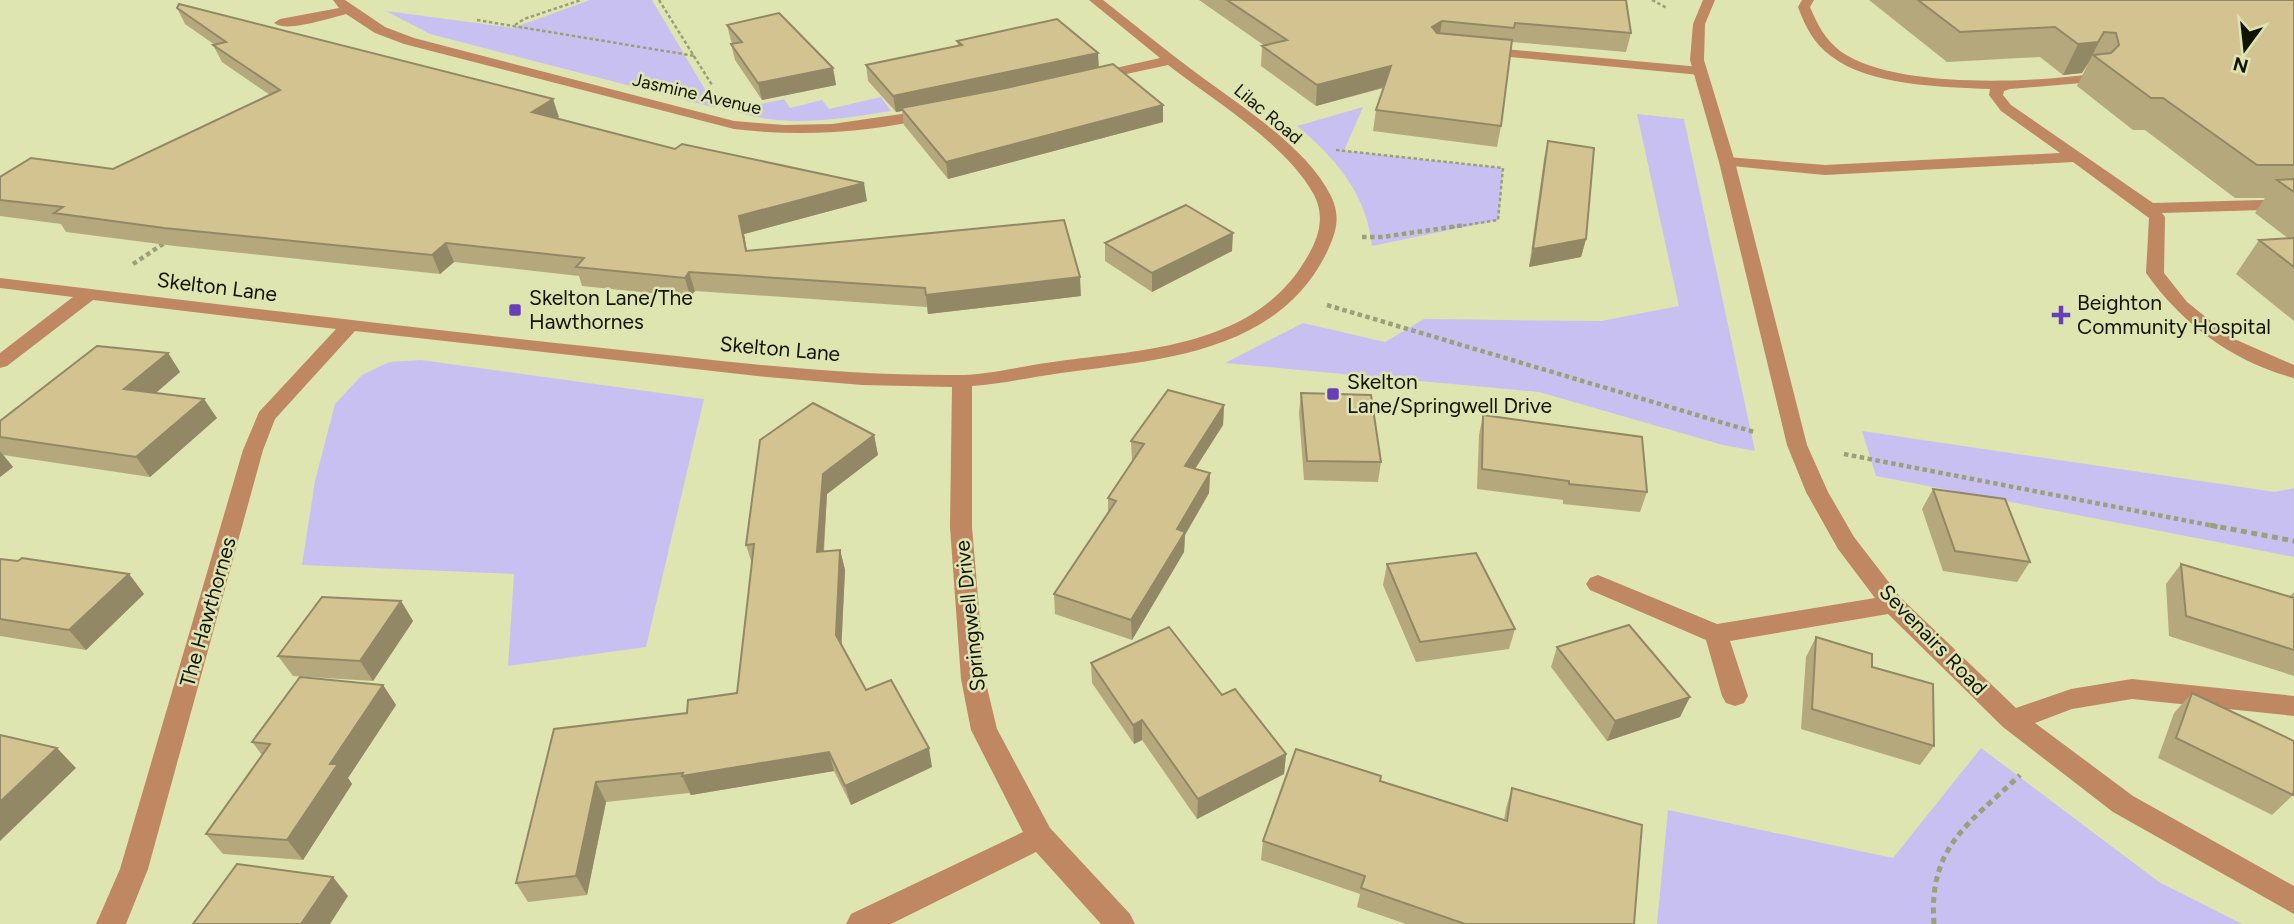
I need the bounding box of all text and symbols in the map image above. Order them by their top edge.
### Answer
north arrow [2210,14,2280,84]
text: N [2231,52,2251,78]
street label: Jasmine Avenue [630,68,764,120]
street label: Lilac Road [1229,79,1307,149]
street label: Skelton Lane [156,267,279,306]
place label: Skelton Lane/The Hawthornes [529,285,693,334]
place label: Beighton Community Hospital [2077,290,2271,339]
marker: Skelton Lane/The Hawthornes [507,302,523,318]
marker: Beighton Community Hospital [2051,305,2071,325]
street label: Skelton Lane [719,331,841,366]
place label: Skelton Lane/Springwell Drive [1347,369,1552,418]
marker: Skelton Lane/Springwell Drive [1325,386,1341,402]
street label: The Hawthornes [174,534,241,690]
street label: Springwell Drive [949,539,990,693]
street label: Sevenairs Road [1874,579,1992,700]

